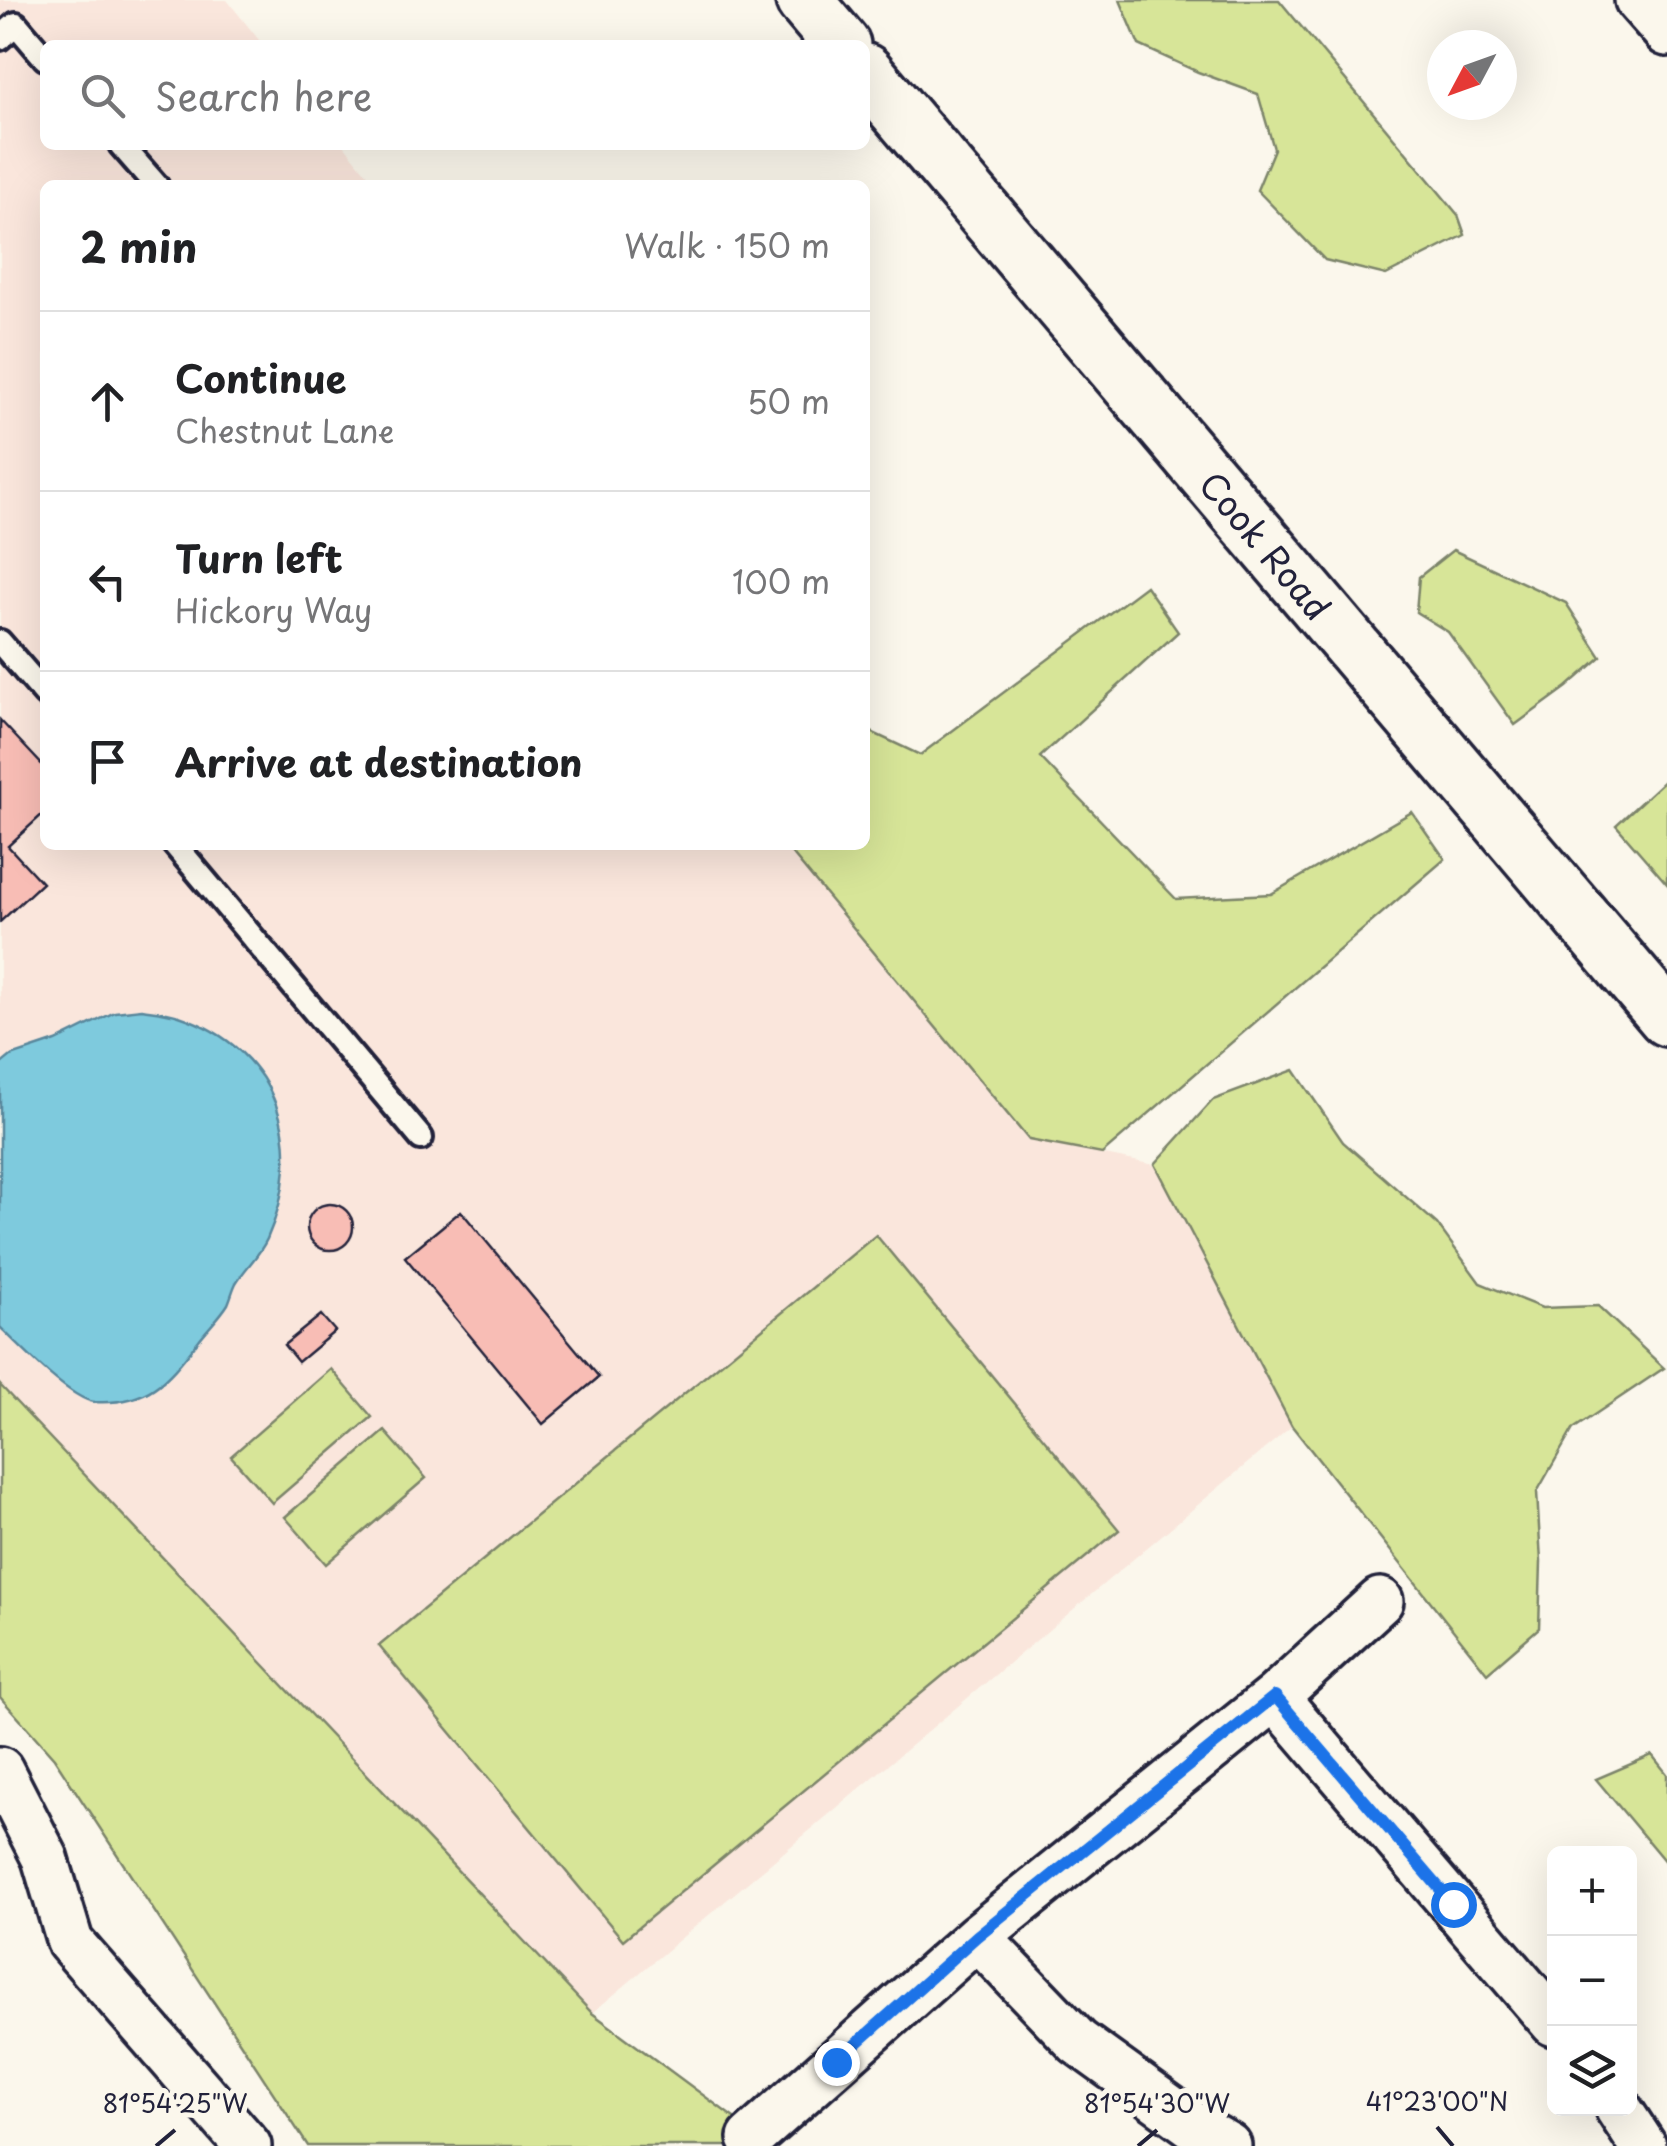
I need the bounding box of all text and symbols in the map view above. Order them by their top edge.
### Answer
north arrow [1427,30,1517,120]
search box [40,40,870,150]
text: Search here [155,67,372,124]
icon: search [75,68,130,123]
text: 2 min [80,214,197,277]
text: Walk · 150 m [624,221,830,269]
text: Continue [175,349,346,406]
icon: ahead [80,374,135,429]
text: 50 m [747,377,830,425]
text: Chestnut Lane [175,406,394,454]
street label: Cook Road [1188,459,1344,631]
text: Turn left [175,529,343,586]
icon: left [80,554,135,609]
text: 100 m [732,557,830,605]
text: Hickory Way [175,586,372,634]
text: Arrive at destination [175,733,583,790]
icon: arrive [80,734,135,789]
map controls [1547,1846,1637,2116]
button: + [1547,1846,1637,1936]
route start [1431,1882,1477,1928]
button: − [1547,1936,1637,2026]
button: layers [1547,2026,1637,2116]
route end [814,2040,860,2086]
text: 41°23'00"N [1366,2082,1508,2120]
text: 81°54'25"W [103,2084,248,2122]
text: 81°54'30"W [1084,2084,1230,2122]

